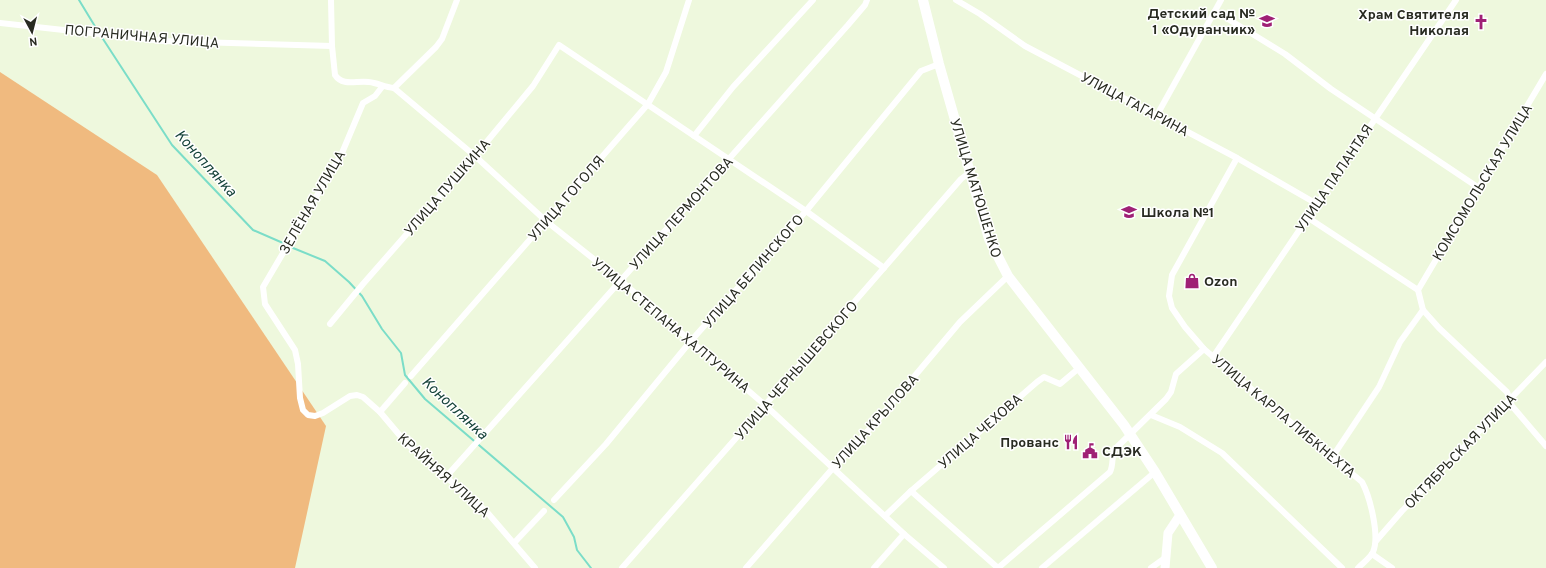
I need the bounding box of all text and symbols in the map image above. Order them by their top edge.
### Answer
place label: Детский сад № 1 «Одуванчик» [1147,6,1255,39]
place label: Храм Святителя Николая [1358,7,1469,40]
north arrow [12,12,52,52]
school or university icon: Детский сад № 1 «Одуванчик» [1258,12,1276,30]
church icon: Храм Святителя Николая [1472,13,1490,31]
street label: ПОГРАНИЧНАЯ УЛИЦА [64,22,220,53]
text: N [28,34,38,48]
street label: УЛИЦА ГАГАРИНА [1077,70,1191,141]
street label: КОМСОМОЛЬСКАЯ УЛИЦА [1430,101,1537,264]
street label: УЛИЦА МАТЮШЕНКО [945,117,1004,260]
street label: УЛИЦА ПАЛАНТАЯ [1293,122,1378,236]
water label: Коноплянка [170,127,240,202]
street label: УЛИЦА ПУШКИНА [401,136,495,240]
street label: ЗЕЛЁНАЯ УЛИЦА [276,147,350,258]
street label: УЛИЦА ГОГОЛЯ [525,153,609,245]
street label: УЛИЦА ЛЕРМОНТОВА [627,154,737,274]
school or university icon: Школа №1 [1120,203,1138,221]
place label: Школа №1 [1141,205,1214,222]
street label: УЛИЦА БЕЛИНСКОГО [700,212,808,332]
street label: УЛИЦА СТЕПАНА ХАЛТУРИНА [587,255,753,397]
shop icon: Ozon [1183,272,1201,290]
place label: Ozon [1204,274,1237,291]
street label: УЛИЦА ЧЕРНЫШЕВСКОГО [732,298,862,444]
street label: УЛИЦА КАРЛА ЛИБКНЕХТА [1207,352,1359,482]
street label: УЛИЦА КРЫЛОВА [829,371,923,473]
water label: Коноплянка [417,374,491,445]
street label: УЛИЦА ЧЕХОВА [936,391,1026,473]
street label: ОКТЯБРЬСКАЯ УЛИЦА [1401,391,1521,513]
street label: КРАЙНЯЯ УЛИЦА [393,429,493,522]
restaurant icon: Прованс [1062,433,1080,451]
place label: Прованс [1000,435,1059,452]
public building icon: СДЭК [1081,442,1099,460]
place label: СДЭК [1102,444,1142,461]

